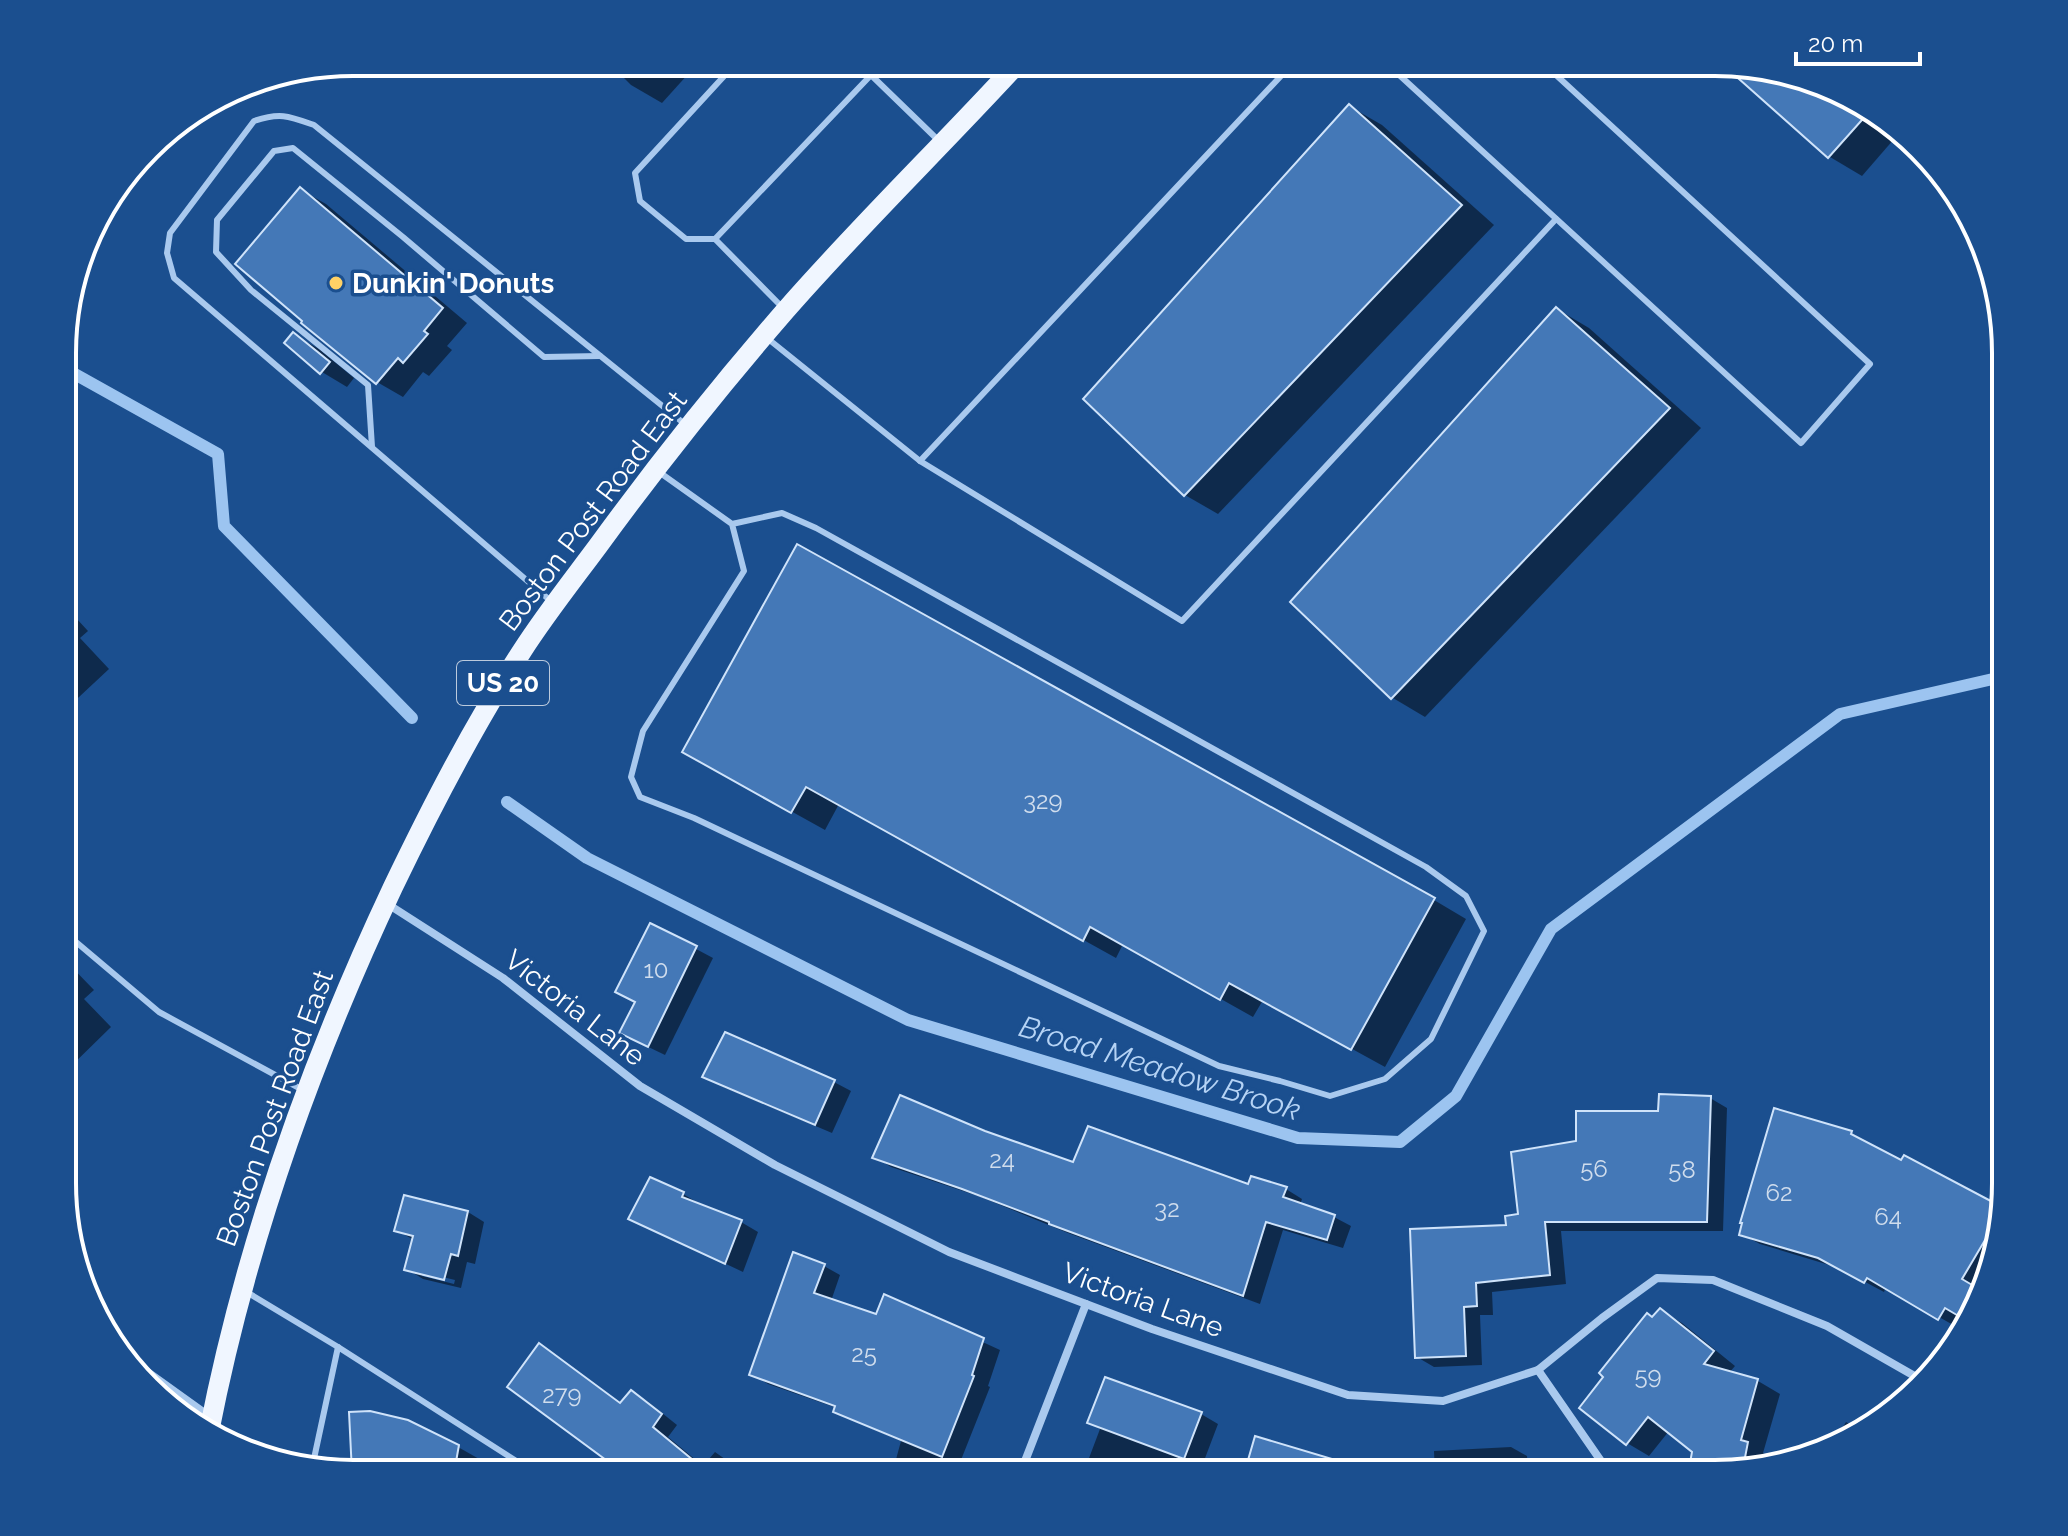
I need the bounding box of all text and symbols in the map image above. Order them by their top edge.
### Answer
scale bar [1796,16,1920,66]
text: 20 m [1808,29,1863,58]
place label: Dunkin' Donuts [352,267,554,300]
marker: Dunkin' Donuts [327,274,345,292]
street label: Boston Post Road East [492,384,694,637]
road number: US 20 [457,661,549,705]
house number: 329 [1023,786,1063,815]
street label: Victoria Lane [498,943,652,1073]
house number: 10 [644,955,668,984]
street label: Boston Post Road East [210,965,341,1251]
water label: Broad Meadow Brook [1015,1009,1305,1127]
house number: 24 [989,1145,1015,1174]
house number: 56 [1580,1154,1608,1183]
house number: 58 [1668,1155,1696,1184]
house number: 62 [1766,1178,1792,1207]
house number: 32 [1154,1194,1180,1223]
house number: 64 [1874,1202,1902,1231]
street label: Victoria Lane [1058,1256,1228,1344]
house number: 25 [851,1339,877,1368]
house number: 59 [1634,1361,1662,1390]
house number: 279 [542,1380,582,1409]

